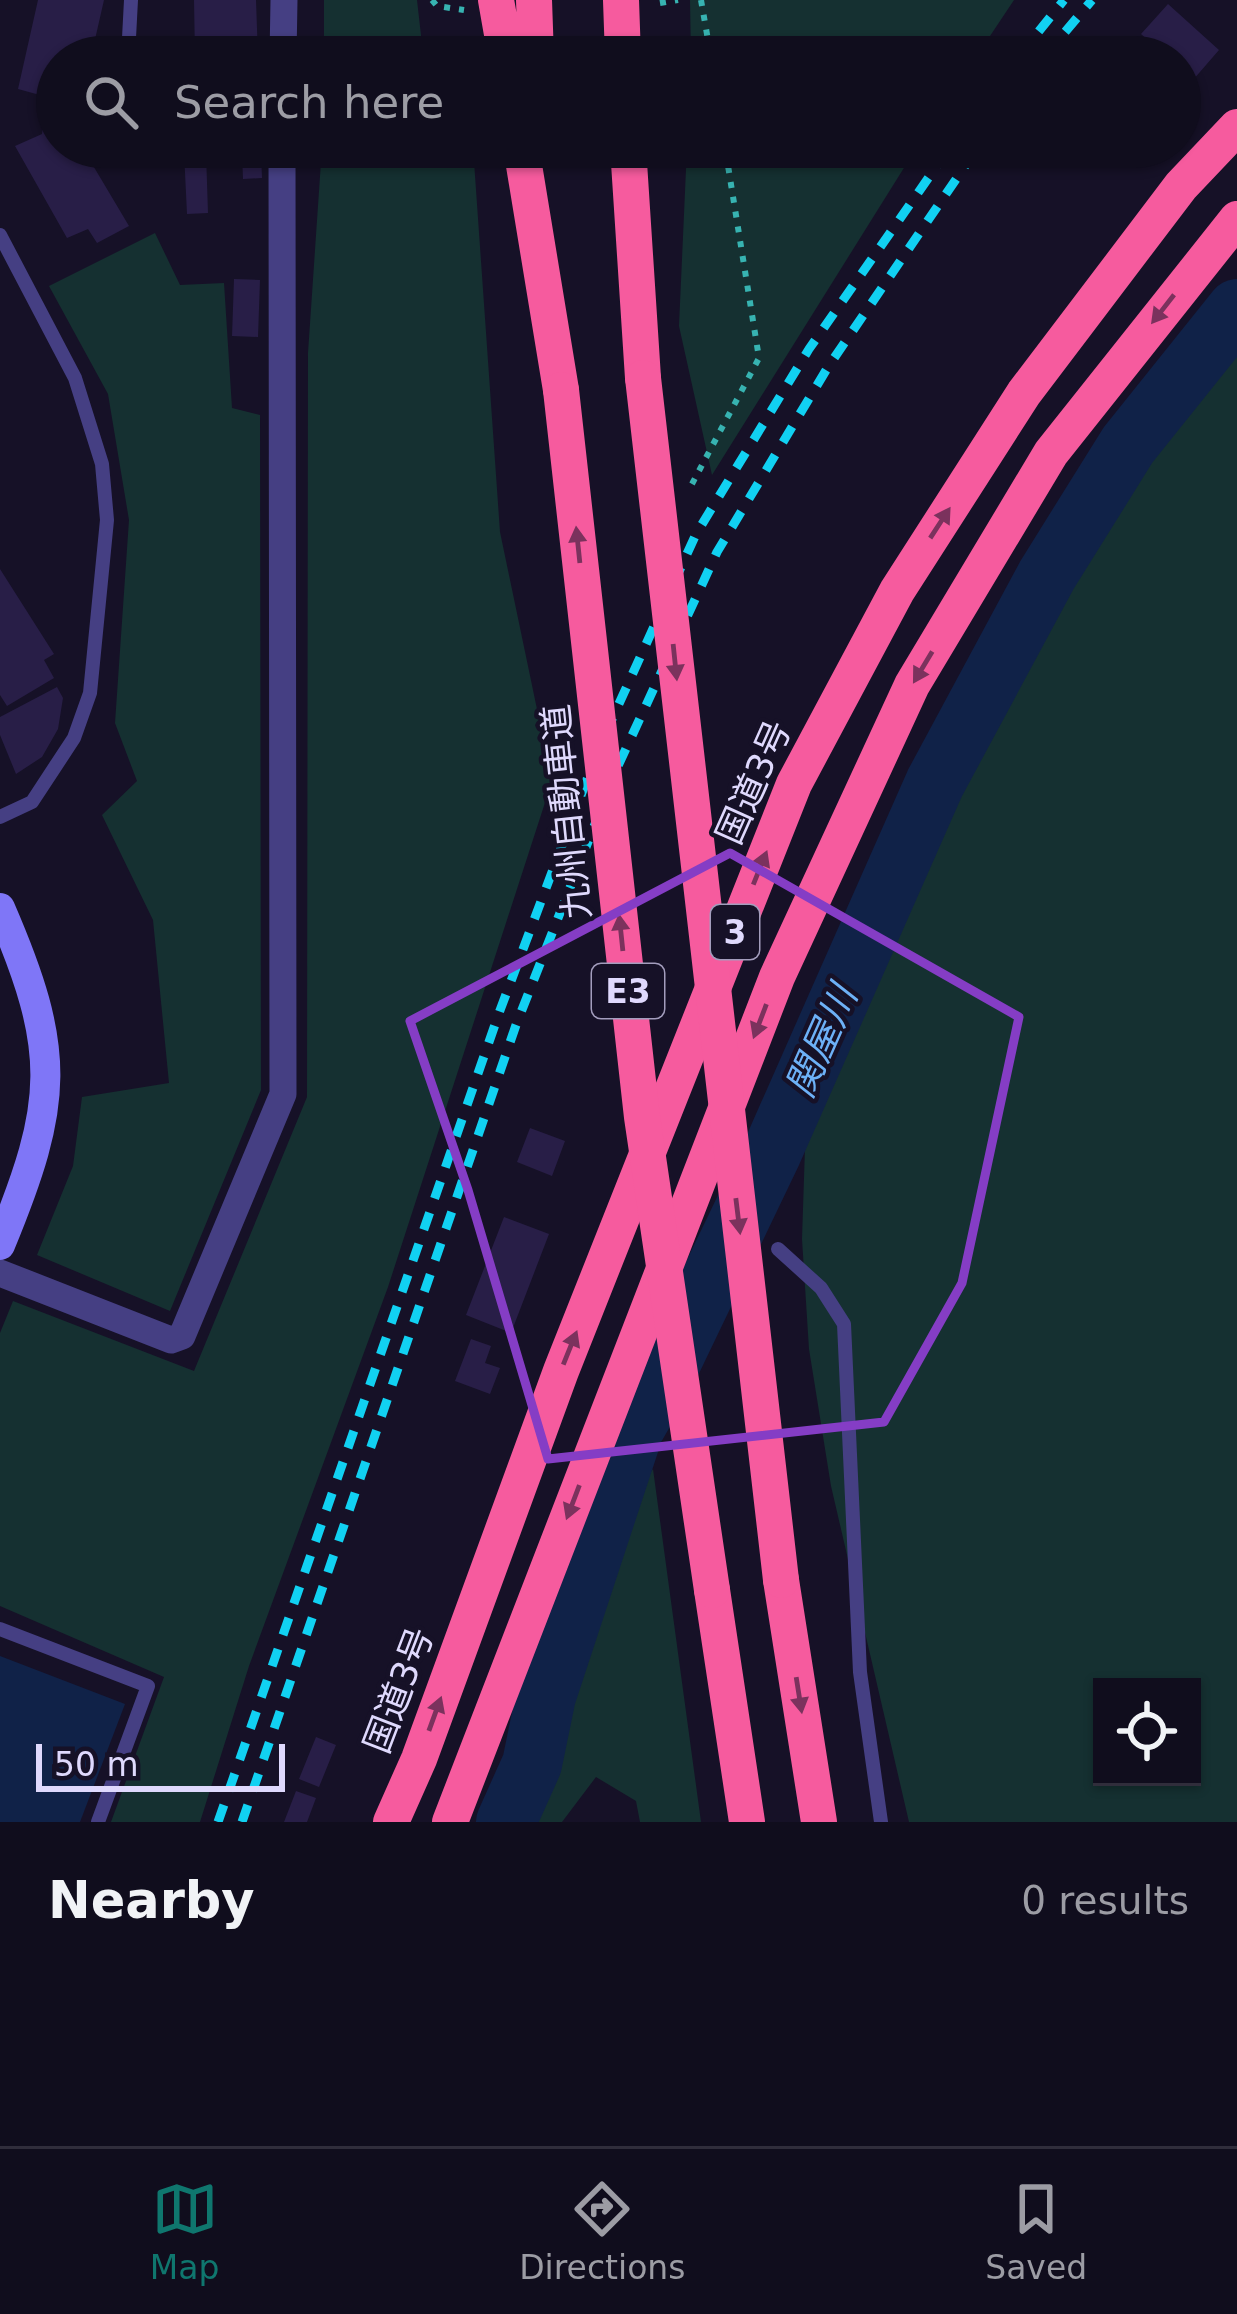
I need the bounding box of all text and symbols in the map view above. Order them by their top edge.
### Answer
search box [36,36,1201,168]
icon: search [78,69,144,135]
text: Search here [174,76,444,129]
one-way arrow [1151,293,1175,325]
one-way arrow [929,507,951,539]
one-way arrow [569,526,588,564]
one-way arrow [665,644,684,681]
one-way arrow [913,650,934,684]
street label: 九州自動車道 [535,702,598,922]
street label: 国道3号 [708,714,799,850]
one-way arrow [751,850,770,886]
road number: 3 [711,905,759,959]
one-way arrow [612,914,631,951]
road number: E3 [592,964,664,1018]
water label: 関屋川 [777,975,867,1104]
one-way arrow [749,1004,768,1040]
one-way arrow [728,1198,747,1235]
one-way arrow [562,1329,581,1365]
one-way arrow [562,1485,581,1521]
street label: 国道3号 [356,1622,441,1759]
one-way arrow [790,1677,809,1715]
map controls [1093,1678,1201,1786]
button: locate [1093,1678,1201,1786]
one-way arrow [427,1695,445,1731]
scale bar [36,1738,285,1791]
text: 50 m [54,1745,139,1784]
text: Nearby [48,1871,255,1930]
text: 0 results [1021,1878,1189,1923]
tab: Map [150,2176,220,2287]
tab: Directions [519,2176,685,2287]
tab: Saved [985,2176,1087,2287]

